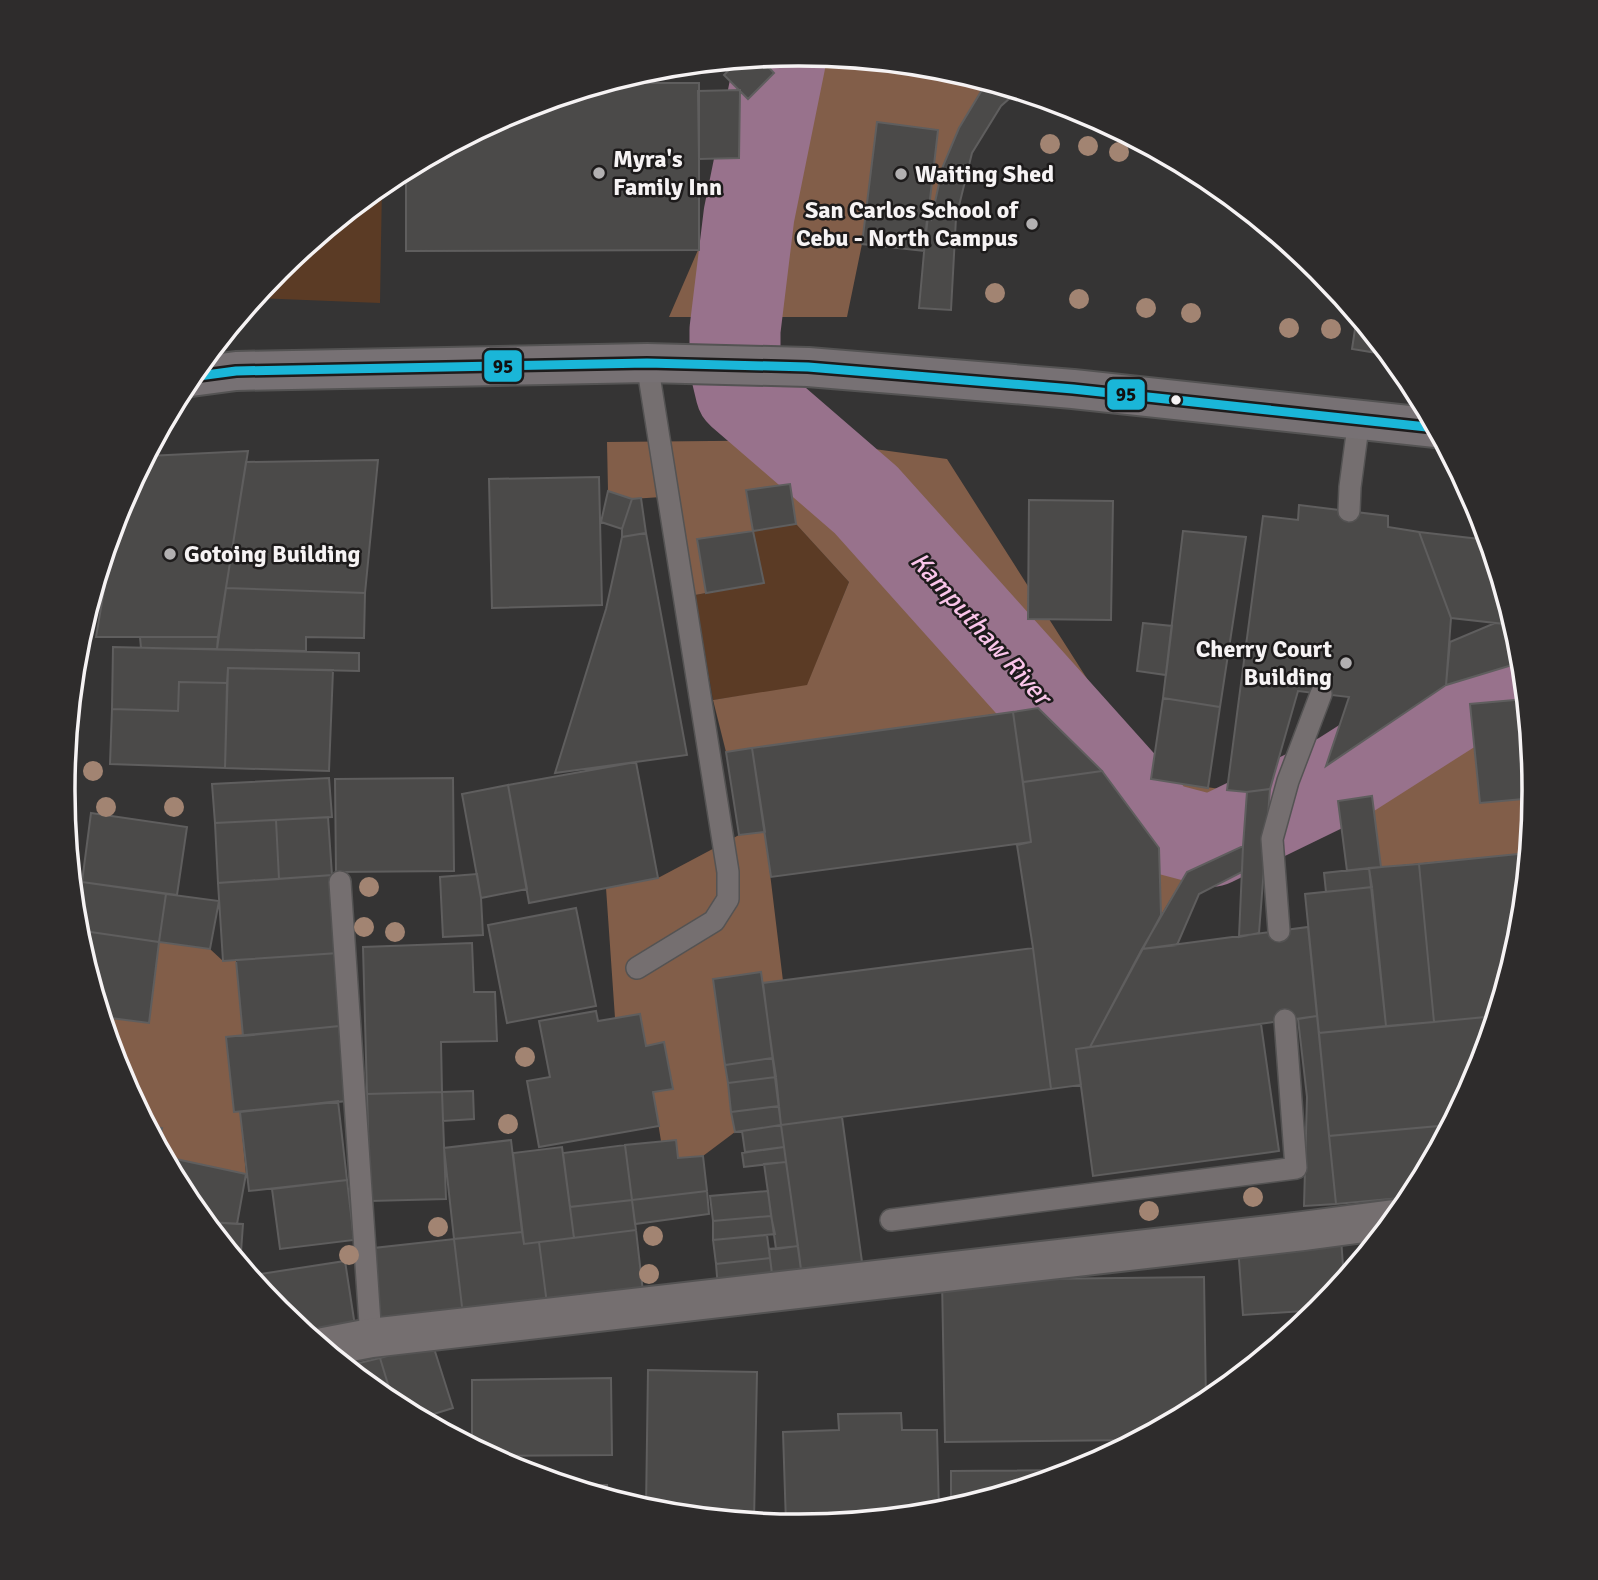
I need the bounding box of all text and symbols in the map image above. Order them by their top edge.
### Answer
place label: Myra's Family Inn [613,144,722,202]
place label: Waiting Shed [915,159,1054,189]
marker: Myra's Family Inn [591,165,607,181]
marker: Waiting Shed [893,166,909,182]
place label: San Carlos School of Cebu - North Campus [796,195,1019,253]
marker: San Carlos School of Cebu - North Campus [1024,216,1040,232]
line badge: 95 [483,349,523,383]
text: 95 [493,355,513,379]
line badge: 95 [1106,378,1146,411]
text: 95 [1116,383,1136,407]
unlabelled marker [1169,393,1183,407]
place label: Gotoing Building [184,539,361,569]
marker: Gotoing Building [162,546,178,562]
water label: Kamputhaw River [903,546,1060,714]
place label: Cherry Court Building [1196,634,1332,692]
marker: Cherry Court Building [1338,655,1354,671]

